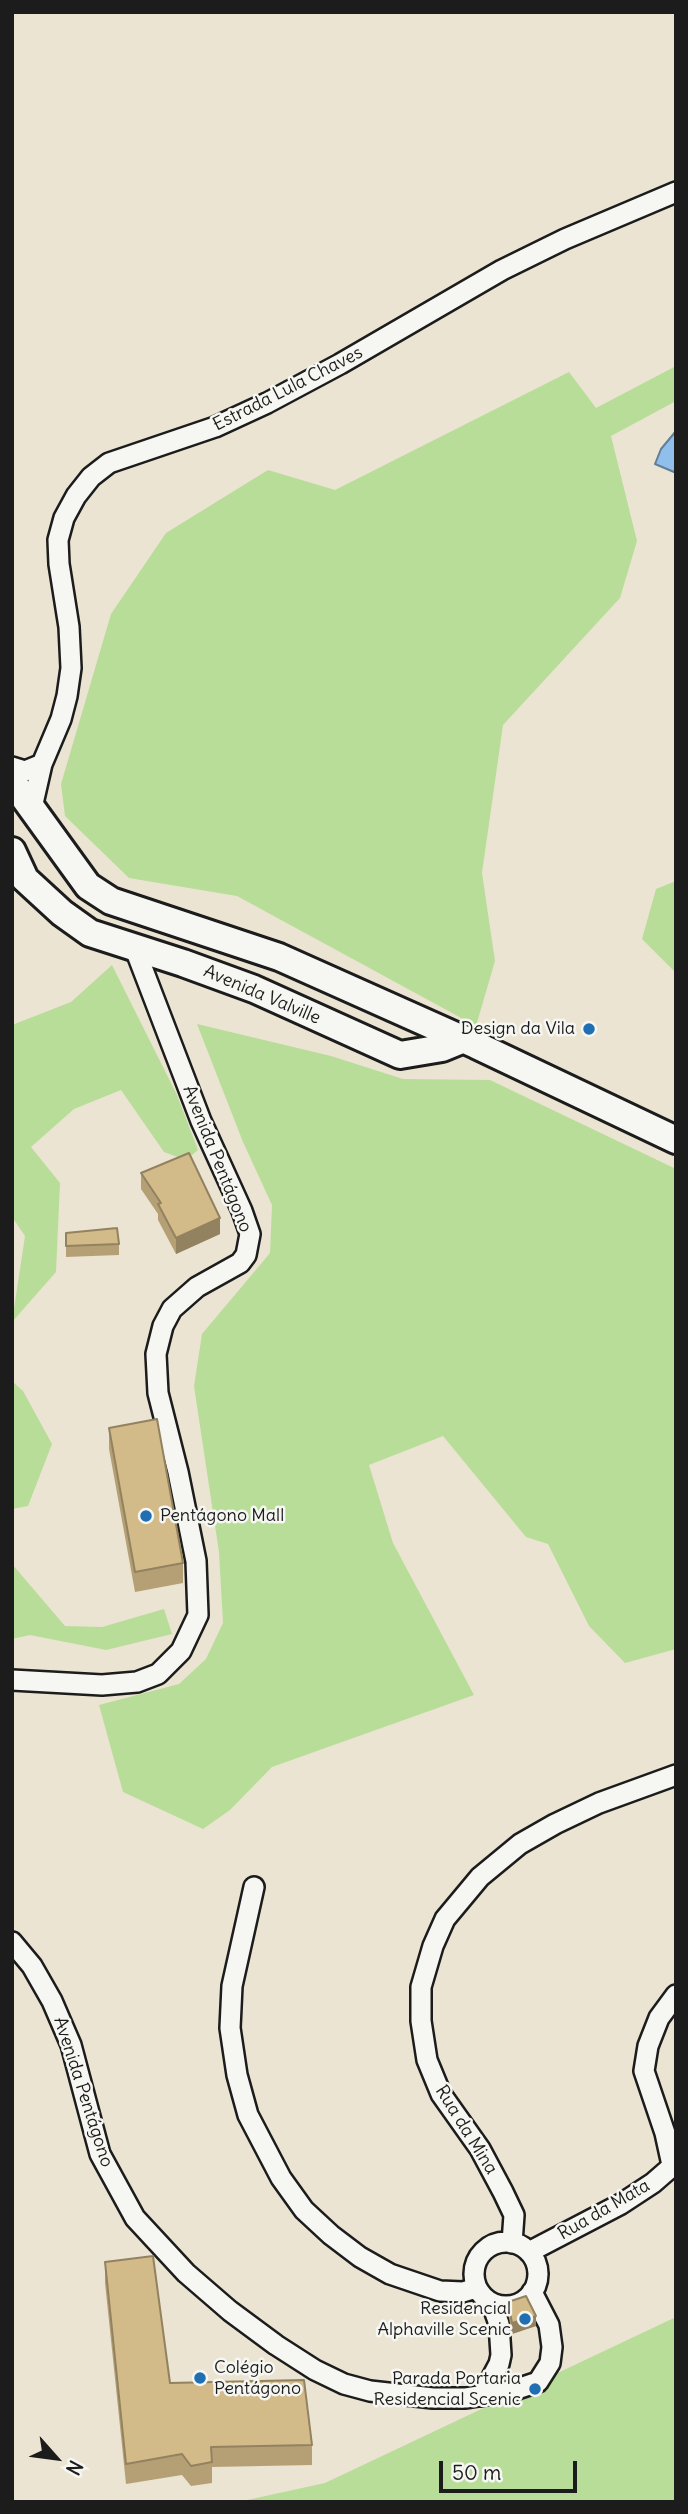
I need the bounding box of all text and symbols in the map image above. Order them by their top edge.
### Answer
street label: Estrada Lula Chaves [210,342,366,436]
street label: Avenida Valville [200,961,324,1029]
place label: Design da Vila [461,1018,575,1040]
marker: Design da Vila [581,1021,597,1037]
street label: Avenida Pentágono [178,1082,256,1236]
place label: Pentágono Mall [160,1505,284,1527]
marker: Pentágono Mall [138,1508,154,1524]
street label: Avenida Pentágono [49,2014,117,2170]
street label: Rua da Mina [430,2082,502,2178]
street label: Rua da Mata [554,2175,654,2245]
place label: Residencial Alphaville Scenic [378,2298,511,2340]
marker: Residencial Alphaville Scenic [517,2311,533,2327]
place label: Colégio Pentágono [214,2357,301,2400]
place label: Parada Portaria Residencial Scenic [373,2368,521,2410]
marker: Colégio Pentágono [192,2370,208,2386]
marker: Parada Portaria Residencial Scenic [527,2381,543,2397]
north arrow [21,2423,91,2493]
scale bar [443,2448,581,2492]
text: N [61,2456,88,2479]
text: 50 m [452,2459,501,2486]

